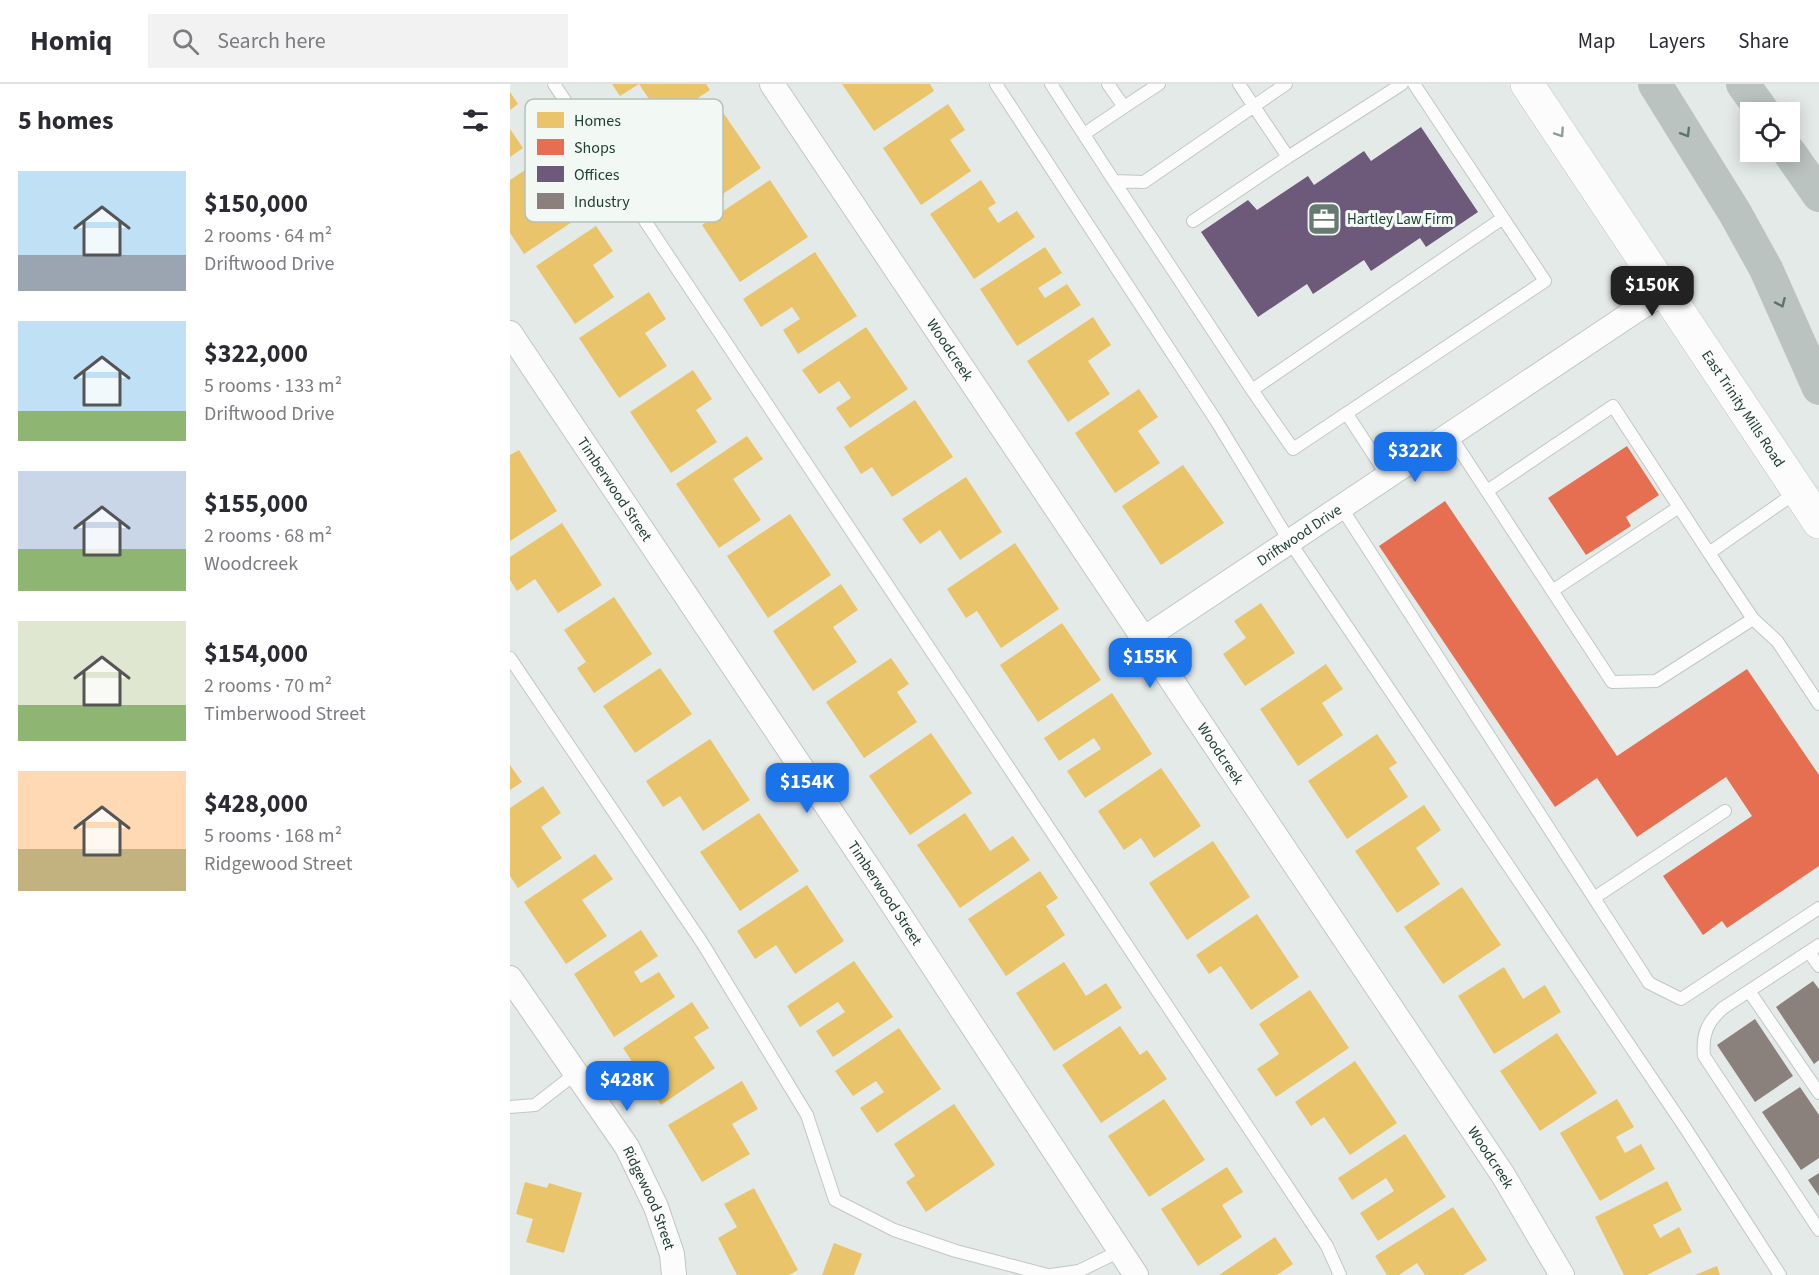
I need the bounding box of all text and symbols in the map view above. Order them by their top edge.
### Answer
search box [148,14,568,68]
text: Homiq [30,21,112,61]
icon: search [169,25,202,58]
text: Search here [217,25,326,57]
text: Map [1578,26,1615,56]
text: Layers [1648,26,1705,56]
text: Share [1738,26,1789,56]
legend [525,99,723,222]
text: 5 homes [18,102,113,139]
map controls [1740,102,1800,162]
button: locate [1740,102,1800,162]
icon: filters [459,104,492,137]
text: Homes [574,110,621,132]
one-way arrow [1553,126,1564,137]
one-way arrow [1679,127,1691,137]
text: Shops [574,137,616,159]
text: Offices [574,164,620,186]
text: $150,000 [204,185,308,222]
text: Industry [574,191,630,213]
icon: home [66,195,138,267]
office icon: Hartley Law Firm [1306,201,1342,237]
place label: Hartley Law Firm [1347,209,1453,230]
text: 2 rooms · 64 m² [204,222,332,250]
text: Driftwood Drive [204,250,334,278]
pin: $150K [1610,266,1694,317]
text: $150K [1625,271,1679,299]
one-way arrow [1774,297,1786,308]
street label: Woodcreek [922,315,979,386]
text: $322,000 [204,335,308,372]
icon: home [66,345,138,417]
street label: East Trinity Mills Road [1697,346,1790,471]
text: 5 rooms · 133 m² [204,372,342,400]
text: Driftwood Drive [204,400,334,428]
pin: $322K [1373,432,1457,483]
street label: Timberwood Street [572,433,657,545]
text: $322K [1388,437,1442,465]
text: $155,000 [204,485,308,522]
icon: home [66,495,138,567]
street label: Driftwood Drive [1253,499,1346,571]
text: 2 rooms · 68 m² [204,522,332,550]
text: Woodcreek [204,550,298,578]
text: $154,000 [204,635,308,672]
pin: $155K [1108,638,1192,689]
text: $155K [1123,643,1177,671]
icon: home [66,645,138,717]
text: 2 rooms · 70 m² [204,672,332,700]
text: Timberwood Street [204,700,366,728]
street label: Woodcreek [1192,718,1249,789]
pin: $154K [765,763,849,814]
text: $154K [780,768,834,796]
text: $428,000 [204,785,308,822]
icon: home [66,795,138,867]
text: 5 rooms · 168 m² [204,822,342,850]
street label: Timberwood Street [843,837,927,949]
text: Ridgewood Street [204,850,352,878]
pin: $428K [585,1061,669,1112]
text: $428K [600,1066,654,1094]
street label: Woodcreek [1463,1122,1519,1193]
street label: Ridgewood Street [617,1142,680,1253]

